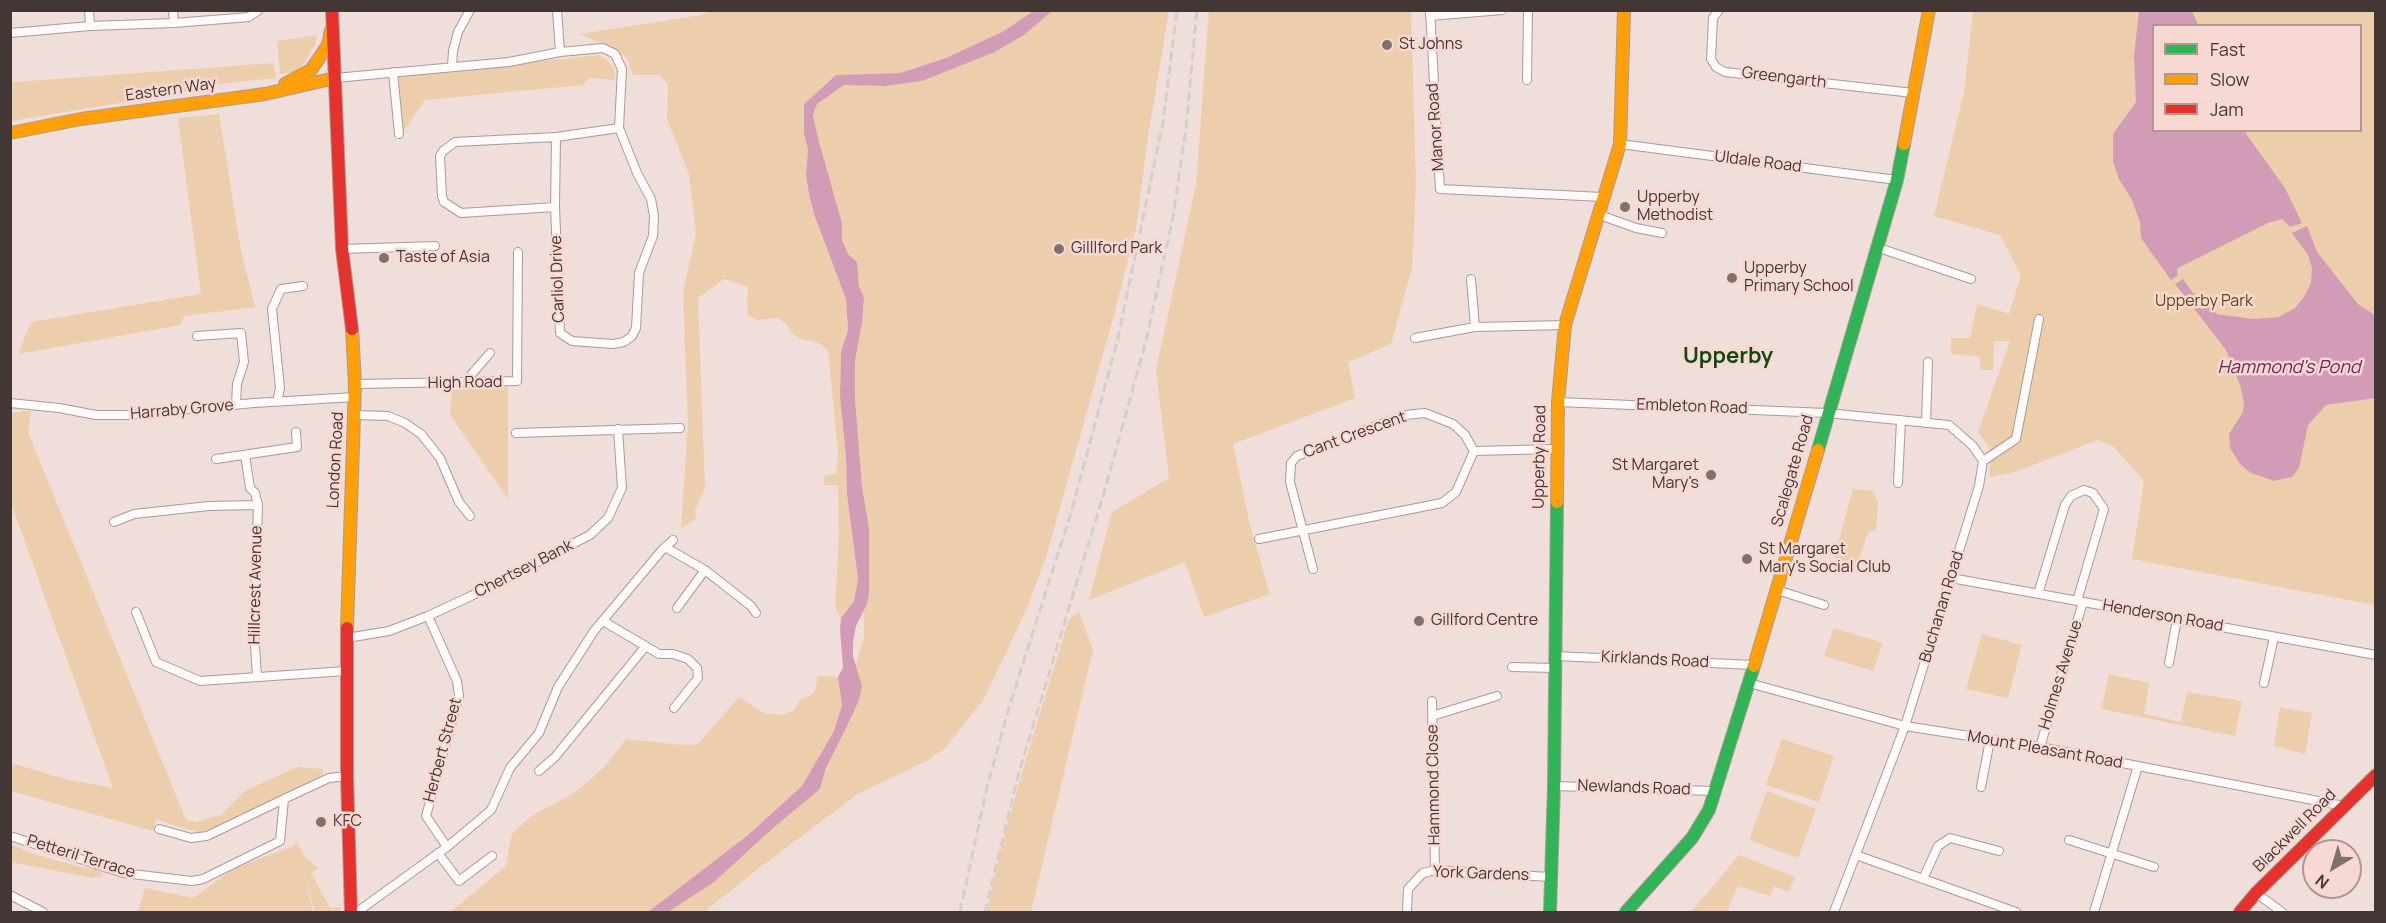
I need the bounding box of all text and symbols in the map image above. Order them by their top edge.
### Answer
legend [2152,24,2362,132]
place label: St Johns [1399,35,1463,55]
text: Fast [2210,37,2245,61]
marker: St Johns [1380,38,1394,52]
street label: Greengarth [1741,63,1827,93]
text: Slow [2210,67,2249,91]
street label: Eastern Way [124,74,218,106]
street label: Manor Road [1423,82,1449,172]
text: Jam [2210,97,2244,121]
street label: Uldale Road [1713,147,1803,177]
place label: Upperby Methodist [1637,188,1713,226]
marker: Upperby Methodist [1618,200,1632,214]
street label: Carliol Drive [547,235,569,323]
place label: Gilllford Park [1071,239,1162,259]
marker: Gilllford Park [1052,242,1066,256]
place label: Taste of Asia [396,248,490,268]
marker: Taste of Asia [377,251,391,265]
place label: Upperby Primary School [1744,259,1854,297]
marker: Upperby Primary School [1725,271,1739,285]
park label: Upperby Park [2155,292,2253,312]
district label: Upperby [1683,344,1773,370]
water label: Hammond's Pond [2218,357,2360,379]
street label: High Road [427,373,503,393]
street label: Embleton Road [1636,395,1748,419]
street label: Harraby Grove [129,396,235,424]
street label: Upperby Road [1529,405,1551,509]
street label: Cant Crescent [1301,408,1409,462]
street label: London Road [324,411,348,509]
street label: Scalegate Road [1768,413,1818,529]
place label: St Margaret Mary's [1612,456,1699,494]
marker: St Margaret Mary's [1704,468,1718,482]
street label: Hillcrest Avenue [245,525,267,645]
street label: Chertsey Bank [472,536,576,602]
place label: St Margaret Mary's Social Club [1759,540,1891,578]
street label: Buchanan Road [1916,549,1968,665]
marker: St Margaret Mary's Social Club [1740,552,1754,566]
street label: Henderson Road [2101,596,2225,636]
place label: Gillford Centre [1431,611,1538,631]
marker: Gillford Centre [1412,614,1426,628]
street label: Holmes Avenue [2035,618,2087,732]
street label: Kirklands Road [1601,648,1709,672]
street label: Herbert Street [420,696,466,804]
street label: Hammond Close [1423,724,1445,846]
street label: Mount Pleasant Road [1966,727,2124,773]
street label: Newlands Road [1577,776,1691,800]
street label: Blackwell Road [2250,786,2340,876]
place label: KFC [333,812,362,832]
marker: KFC [314,815,328,829]
street label: Petteril Terrace [24,831,138,883]
north arrow [2302,839,2362,899]
street label: York Gardens [1433,863,1529,885]
text: N [2311,869,2333,894]

